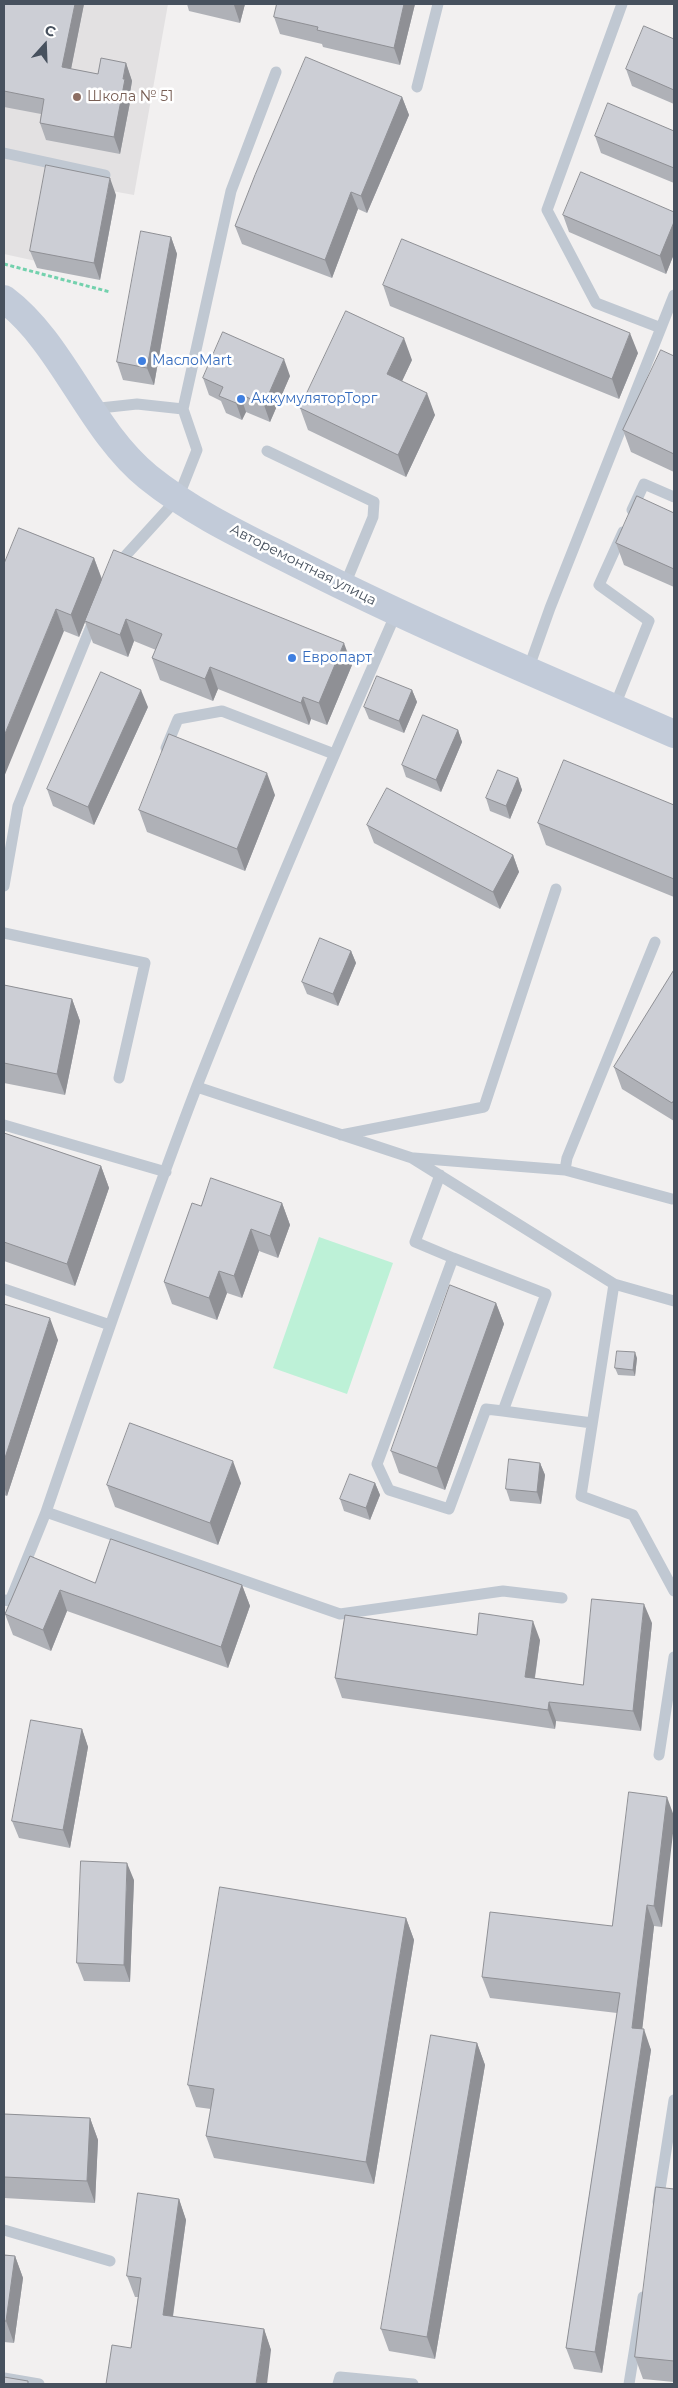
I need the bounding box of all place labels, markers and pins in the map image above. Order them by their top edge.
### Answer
place label: Школа № 51 [87,89,173,105]
marker: Школа № 51 [71,91,83,103]
place label: МаслоMart [152,353,232,369]
marker: МаслоMart [136,355,148,367]
place label: АккумуляторТорг [251,391,377,407]
marker: АккумуляторТорг [235,393,247,405]
place label: Европарт [302,650,372,666]
marker: Европарт [286,652,298,664]

